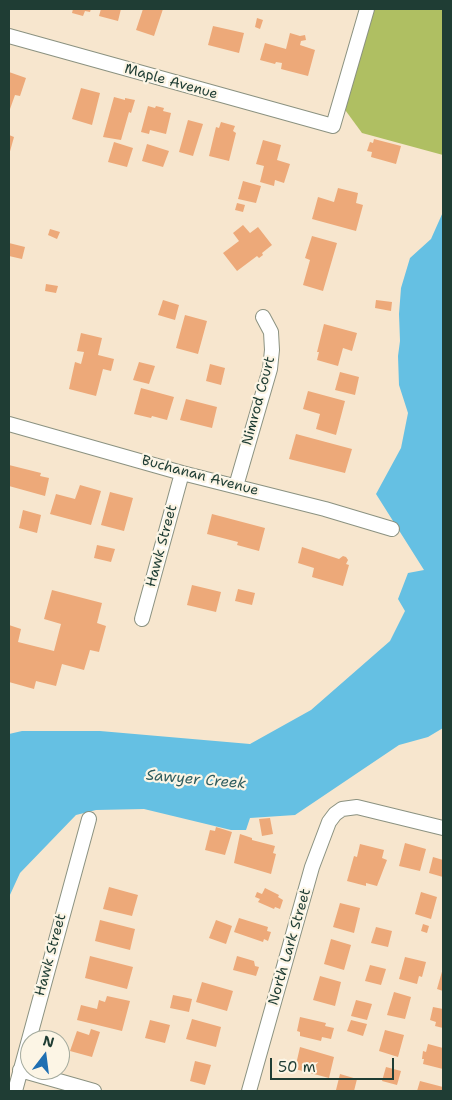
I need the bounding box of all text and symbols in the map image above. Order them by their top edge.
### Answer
street label: Maple Avenue [122,61,220,103]
street label: Nimrod Court [239,355,279,447]
street label: Buchanan Avenue [140,452,260,500]
street label: Hawk Street [143,503,181,589]
water label: Sawyer Creek [145,767,247,793]
street label: North Lark Street [265,887,315,1007]
street label: Hawk Street [32,912,70,998]
north arrow [20,1030,70,1080]
text: N [41,1031,56,1052]
scale bar [272,1048,396,1080]
text: 50 m [278,1057,316,1077]

